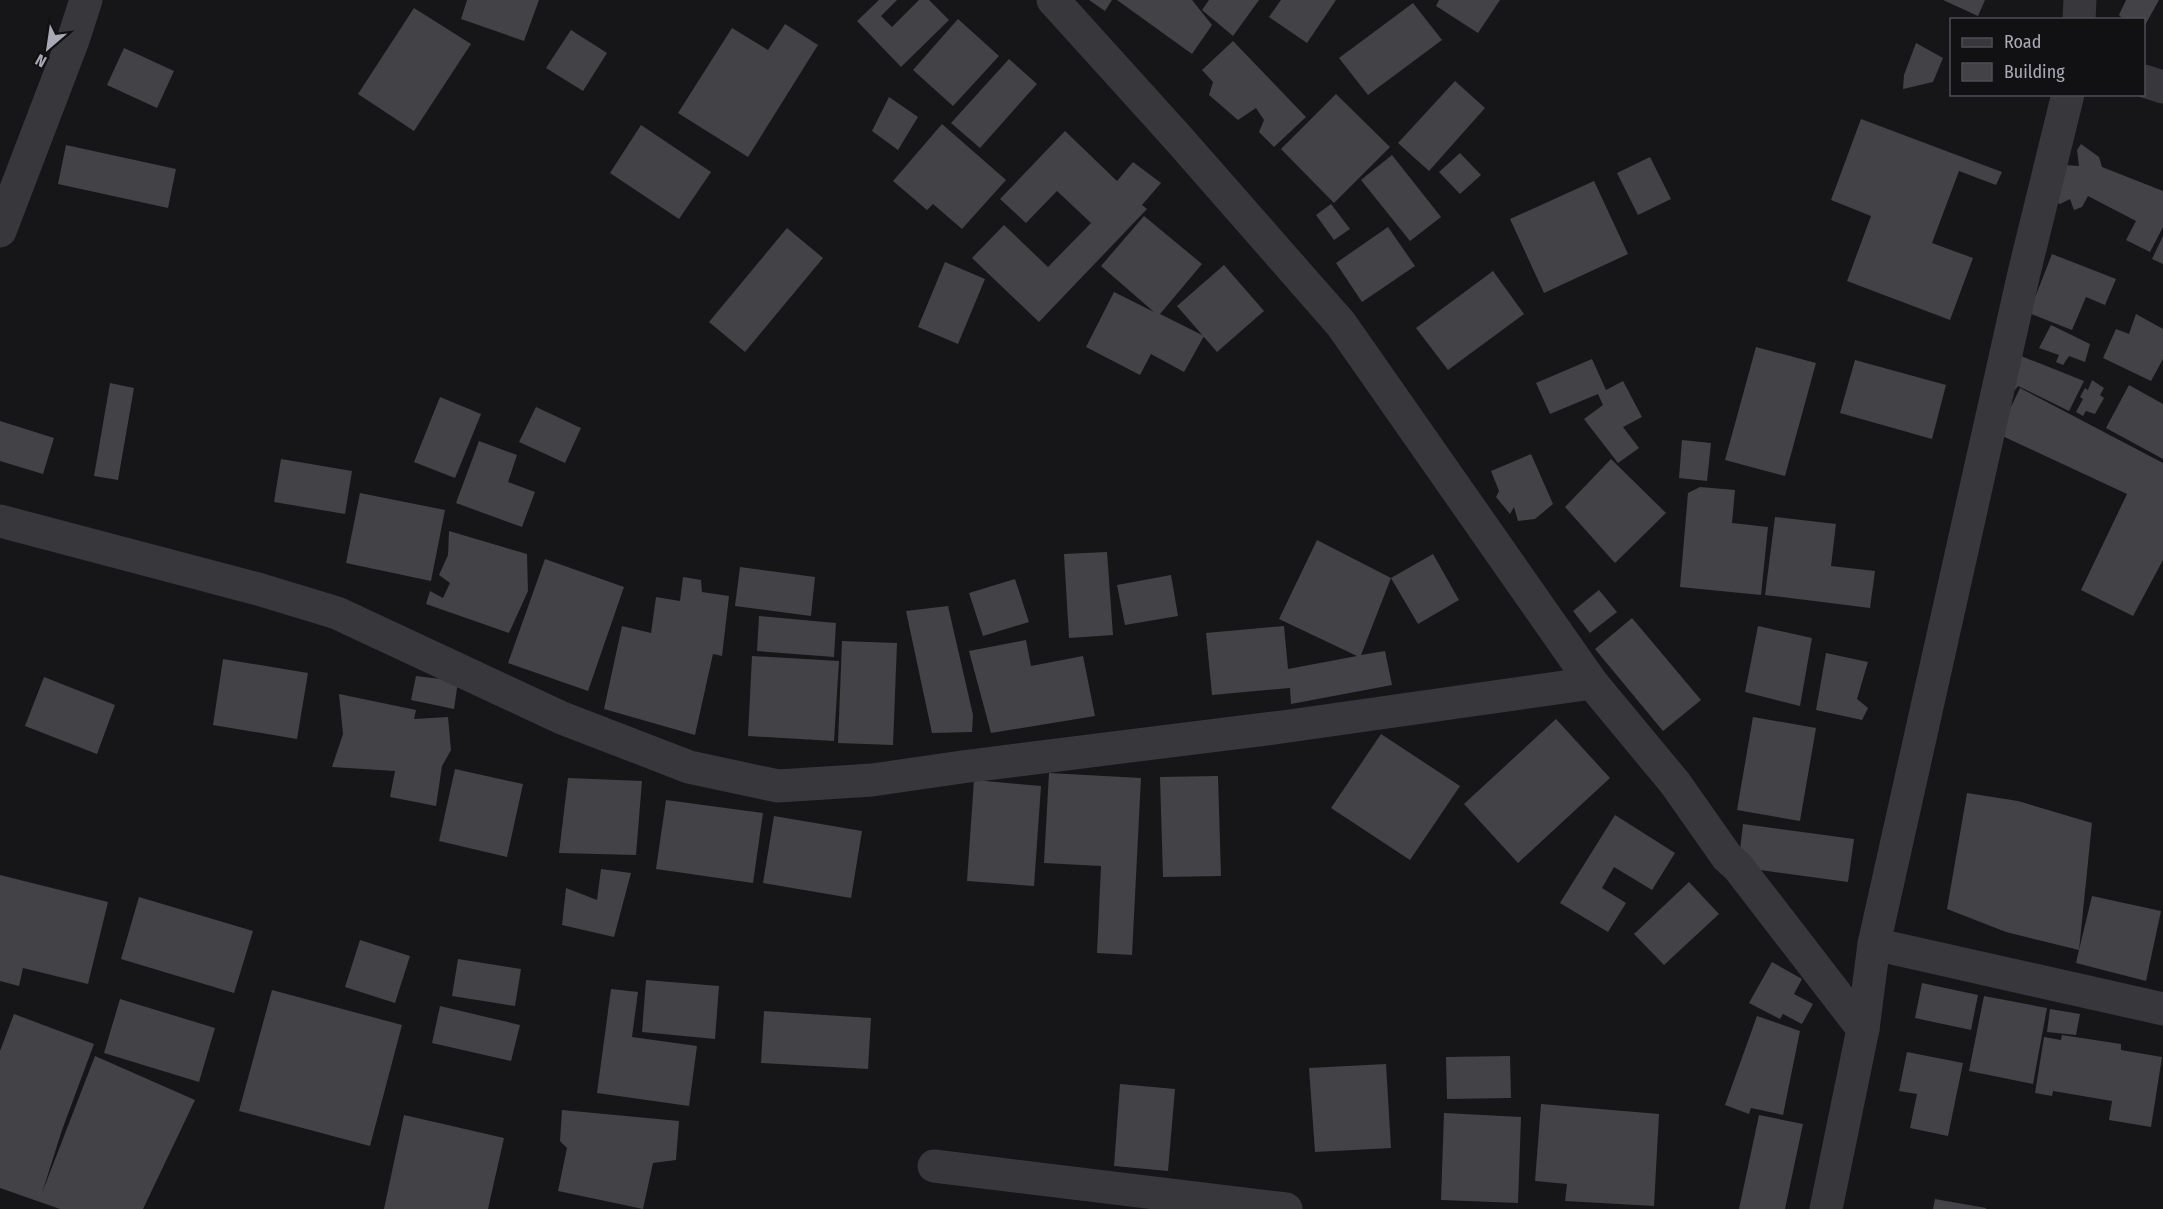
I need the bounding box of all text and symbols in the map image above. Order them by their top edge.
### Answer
north arrow [18,18,78,78]
legend [1950,18,2145,96]
text: Road [2004,31,2041,53]
text: N [32,50,50,71]
text: Building [2004,61,2065,83]

